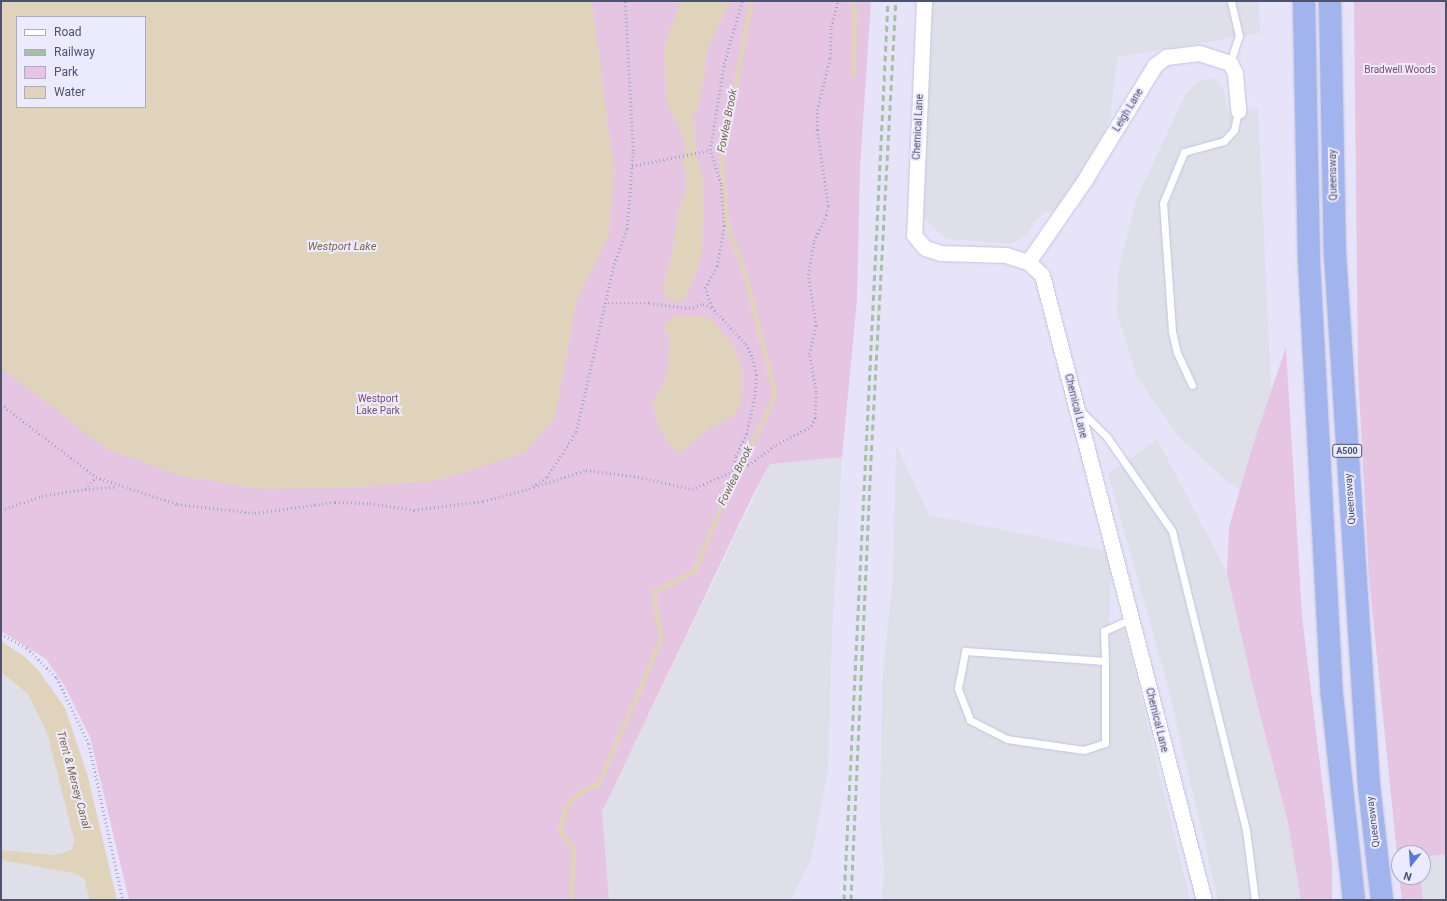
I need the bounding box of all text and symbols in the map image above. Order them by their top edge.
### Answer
legend [16,16,146,108]
text: Road [54,25,82,39]
text: Railway [54,45,95,59]
park label: Bradwell Woods [1364,64,1436,76]
text: Park [54,65,78,79]
text: Water [54,85,85,99]
street label: Leigh Lane [1110,86,1146,134]
water label: Fowlea Brook [715,88,741,154]
street label: Chemical Lane [910,94,926,160]
street label: Queensway [1327,149,1339,201]
water label: Westport Lake [308,240,376,254]
street label: Chemical Lane [1062,373,1090,439]
park label: Westport Lake Park [356,392,400,416]
water label: Fowlea Brook [716,444,756,508]
road number: A500 [1332,444,1362,458]
street label: Queensway [1342,473,1358,525]
street label: Chemical Lane [1143,687,1171,753]
water label: Trent & Mersey Canal [54,730,92,830]
street label: Queensway [1364,796,1382,848]
north arrow [1391,845,1431,885]
text: N [1402,869,1413,883]

